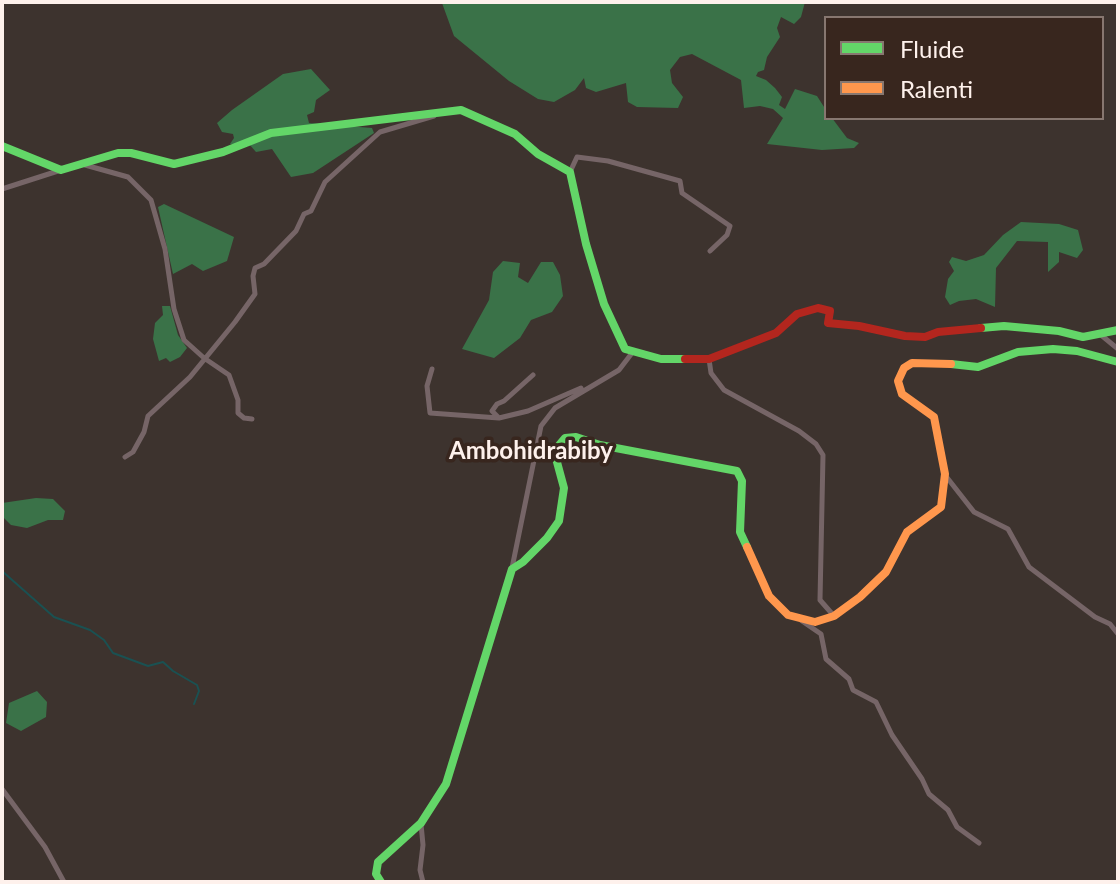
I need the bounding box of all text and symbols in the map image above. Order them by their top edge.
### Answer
legend [824,16,1104,120]
text: Fluide [900,34,964,63]
text: Ralenti [900,74,973,103]
district label: Ambohidrabiby [449,437,613,465]

